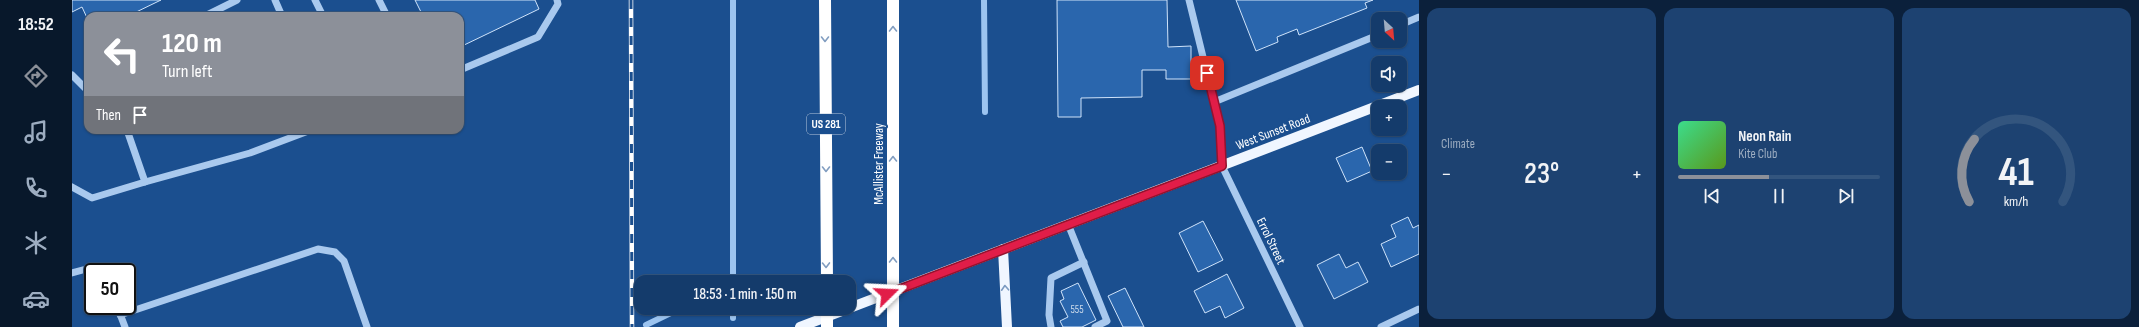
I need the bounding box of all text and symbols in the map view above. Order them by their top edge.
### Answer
north arrow [1371,12,1407,48]
map controls [1371,12,1407,180]
text: 18:52 [18,14,54,35]
one-way arrow [889,26,897,32]
text: 120 m [162,27,222,60]
icon: left [96,28,148,80]
one-way arrow [821,36,829,42]
pin [1190,56,1224,90]
button: sound [1371,56,1407,92]
text: Turn left [162,61,213,82]
icon: directions [22,62,50,90]
icon: arrive [1196,62,1218,84]
button: + [1371,100,1407,136]
icon: arrive [129,104,151,126]
text: Then [96,106,121,125]
street label: West Sunset Road [1234,111,1312,153]
road number: US 281 [807,114,845,134]
icon: music [22,118,50,146]
street label: McAllister Freeway [871,123,887,205]
text: Neon Rain [1738,127,1791,146]
text: Climate [1441,136,1475,152]
button: − [1371,144,1407,180]
text: Kite Club [1738,146,1777,162]
text: 41 [1998,147,2034,196]
one-way arrow [889,156,897,162]
text: 23° [1524,156,1559,192]
text: − [1441,161,1452,188]
text: + [1632,161,1642,188]
one-way arrow [822,166,830,172]
icon: phone [22,174,50,202]
icon: previous [1701,185,1723,207]
icon: pause [1768,185,1790,207]
icon: next [1835,185,1857,207]
text: km/h [2004,192,2029,209]
street label: Errol Street [1253,215,1289,267]
icon: climate [22,229,50,257]
one-way arrow [889,257,897,263]
one-way arrow [822,262,830,268]
speed limit sign: 50 [84,263,136,315]
position arrow [866,273,908,315]
icon: car [22,285,50,313]
text: 18:53 · 1 min · 150 m [694,285,796,304]
one-way arrow [1001,285,1009,291]
house number: 555 [1070,303,1084,316]

